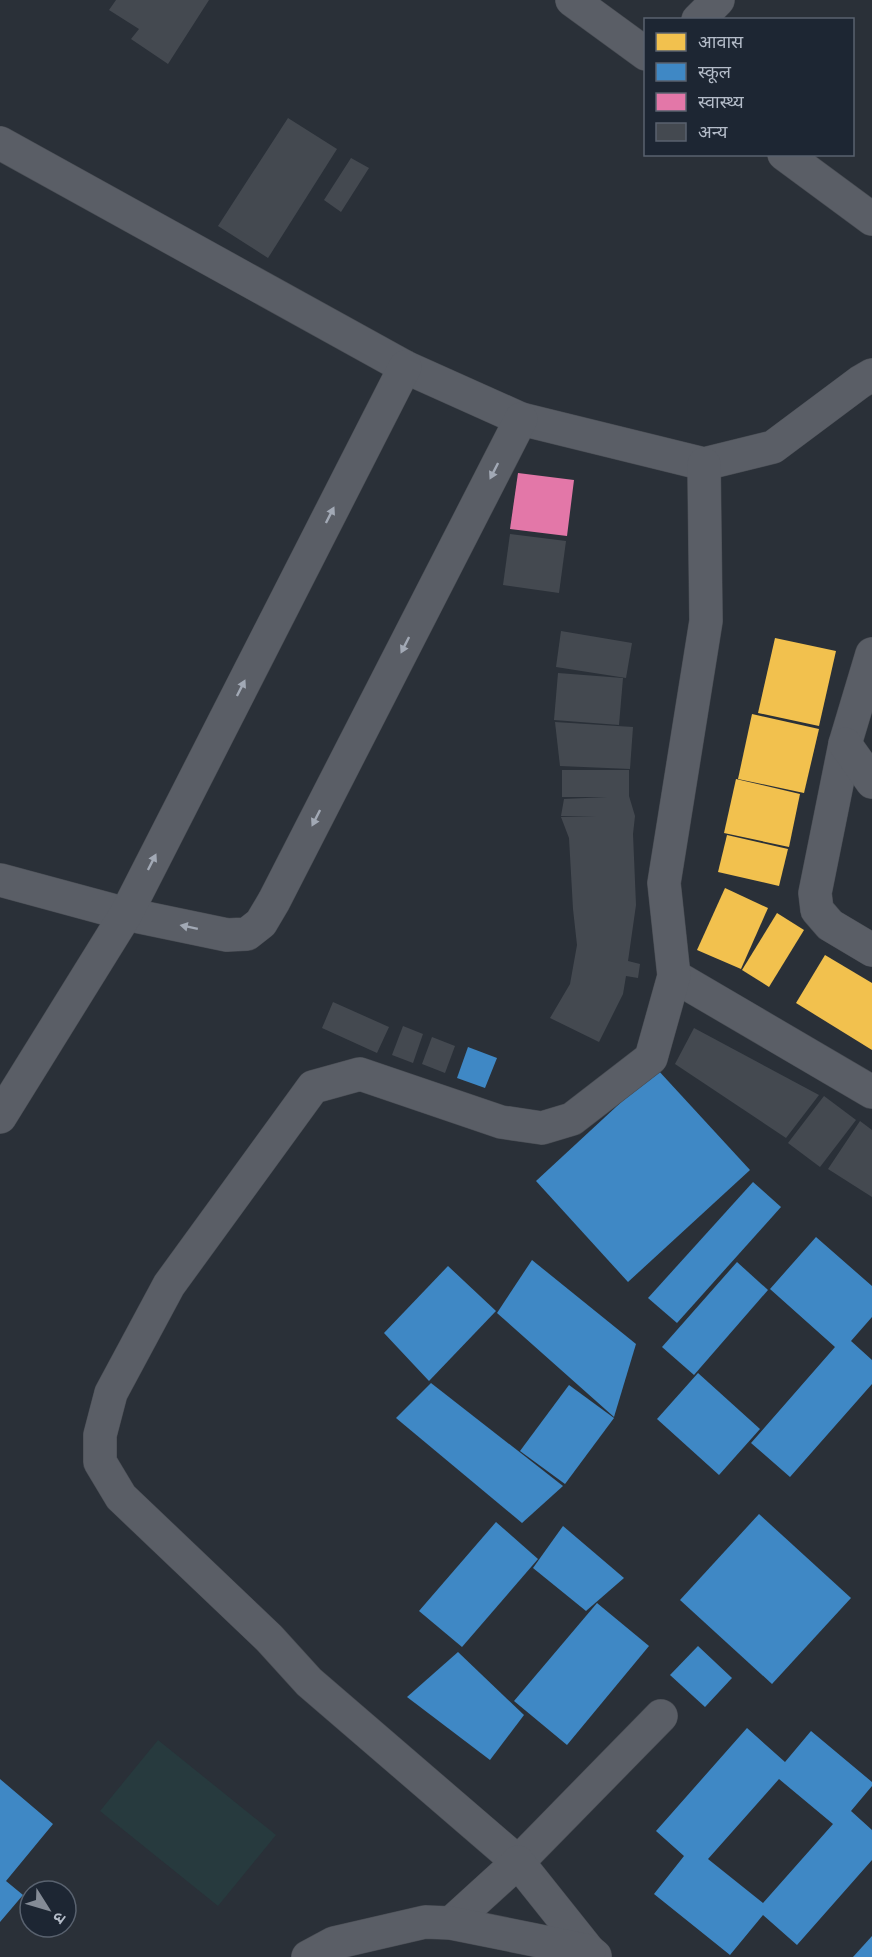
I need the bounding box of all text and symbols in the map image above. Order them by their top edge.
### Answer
legend [644,18,854,156]
text: आवास [698,30,744,53]
text: स्कूल [698,60,732,84]
text: स्वास्थ्य [698,90,744,113]
text: अन्य [698,120,728,143]
one-way arrow [489,463,499,480]
one-way arrow [325,506,335,523]
one-way arrow [400,636,410,653]
one-way arrow [236,680,246,697]
one-way arrow [312,810,321,827]
one-way arrow [147,853,157,871]
one-way arrow [179,922,198,931]
north arrow [18,1879,78,1939]
text: उ [49,1908,71,1928]

